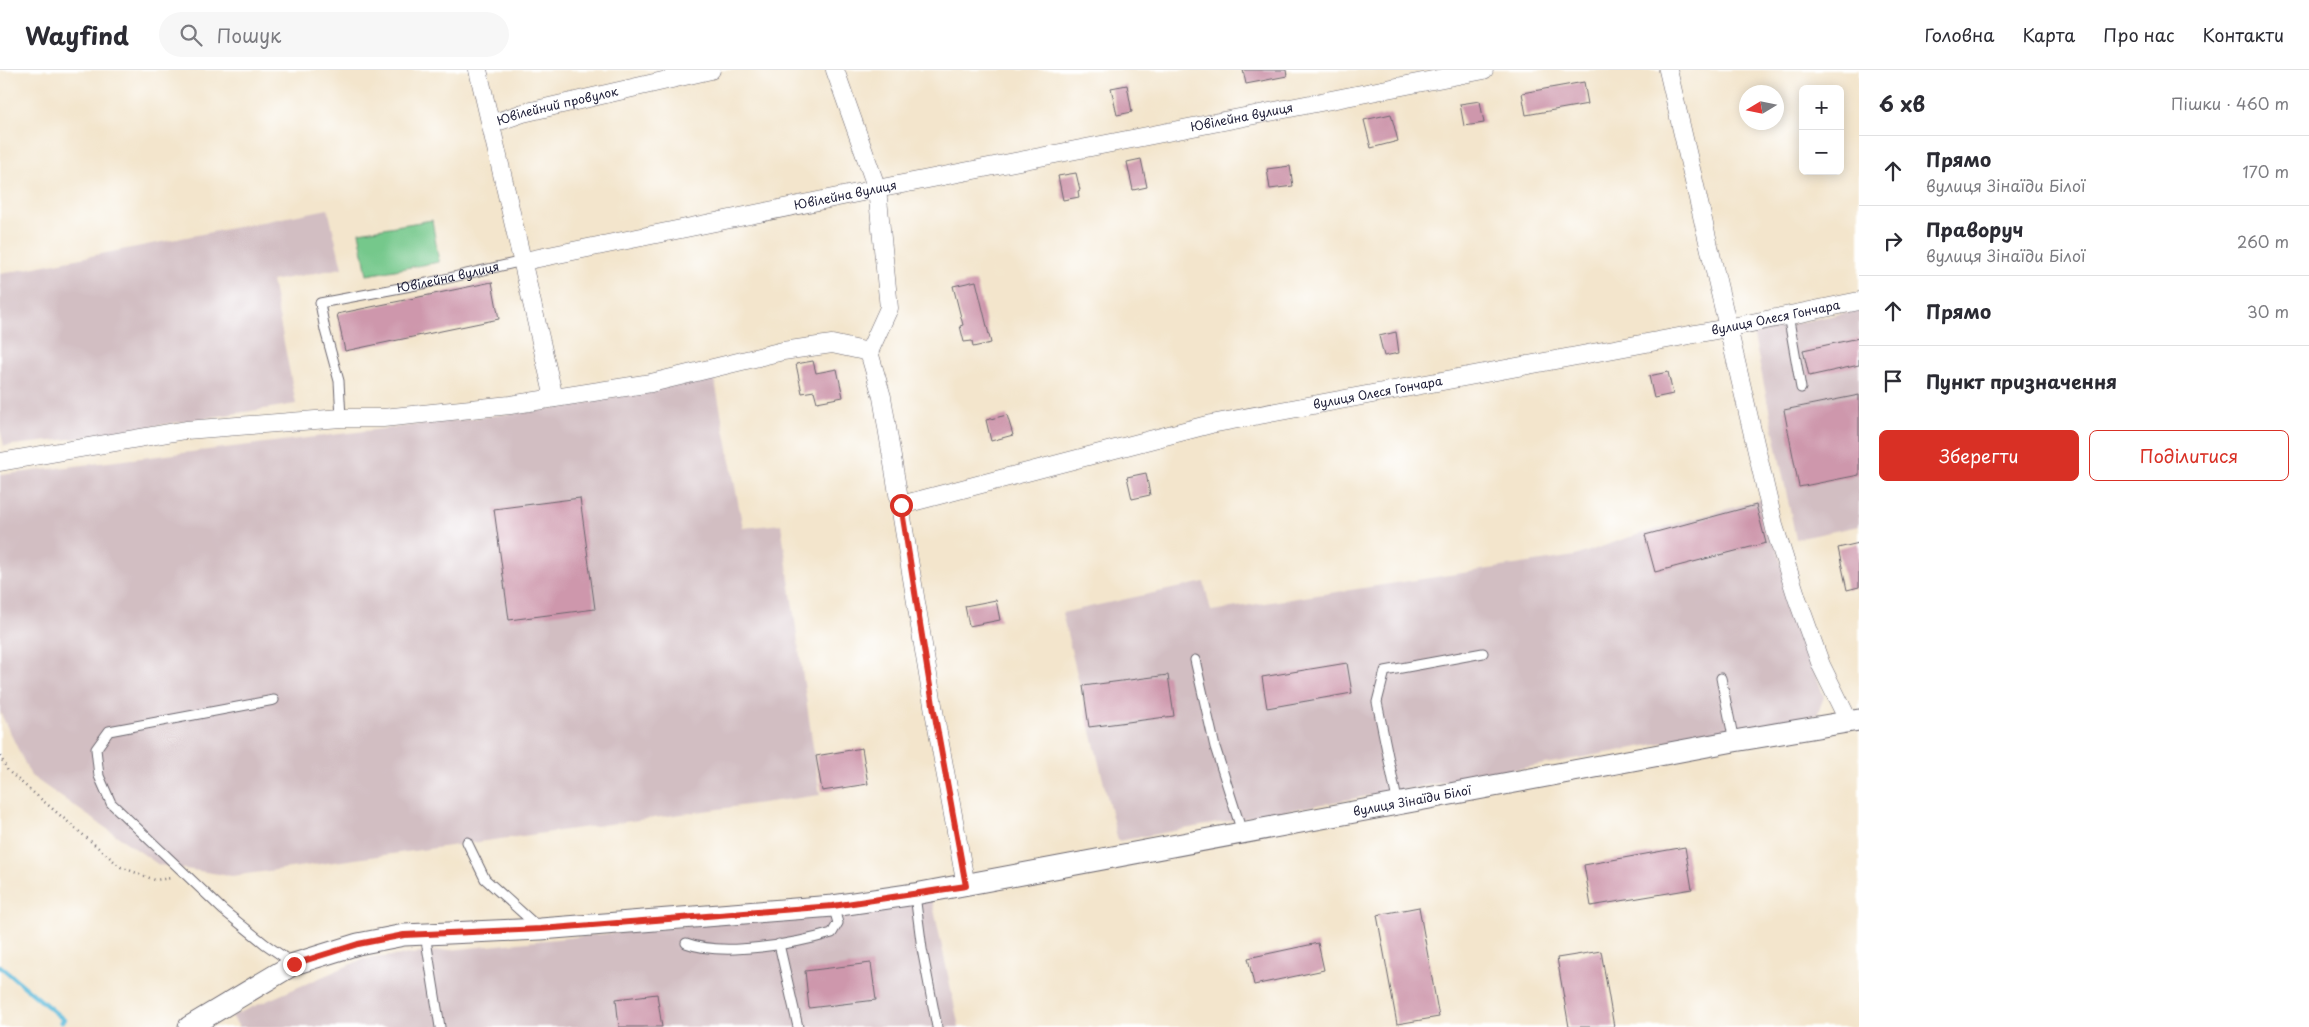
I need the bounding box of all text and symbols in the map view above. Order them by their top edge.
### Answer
search box [159,12,509,57]
text: Wayfind [25,17,129,53]
icon: search [177,21,205,49]
text: Пошук [217,21,281,49]
text: Головна [1924,21,1994,48]
text: Карта [2022,21,2075,48]
text: Про нас [2103,21,2175,48]
text: Контакти [2203,21,2284,48]
street label: Ювілейний провулок [494,81,621,129]
north arrow [1739,85,1784,130]
map controls [1799,85,1844,175]
button: + [1799,85,1844,130]
text: 6 хв [1879,87,1925,119]
text: Пішки · 460 m [2171,91,2289,115]
street label: Ювілейна вулиця [1189,98,1294,135]
button: − [1799,130,1844,175]
text: Прямо [1926,145,1991,173]
icon: ahead [1879,157,1907,185]
text: 170 m [2243,159,2289,183]
text: вулиця Зінаїди Білої [1926,173,2085,197]
street label: Ювілейна вулиця [792,175,898,214]
text: Праворуч [1926,215,2023,243]
icon: right [1879,227,1907,255]
text: 260 m [2237,229,2289,253]
text: вулиця Зінаїди Білої [1926,243,2085,267]
street label: Ювілейна вулиця [395,257,501,296]
street label: вулиця Олеся Гончара [1710,295,1842,339]
icon: ahead [1879,297,1907,325]
text: Прямо [1926,297,1991,325]
text: 30 m [2247,299,2289,323]
icon: arrive [1879,367,1907,395]
text: Пункт призначення [1926,367,2117,395]
street label: вулиця Олеся Гончара [1311,371,1444,413]
button: Зберегти [1879,430,2079,481]
button: Поділитися [2089,430,2289,481]
route start [890,494,913,517]
street label: вулиця Зінаїди Білої [1351,780,1473,820]
route end [283,953,306,976]

